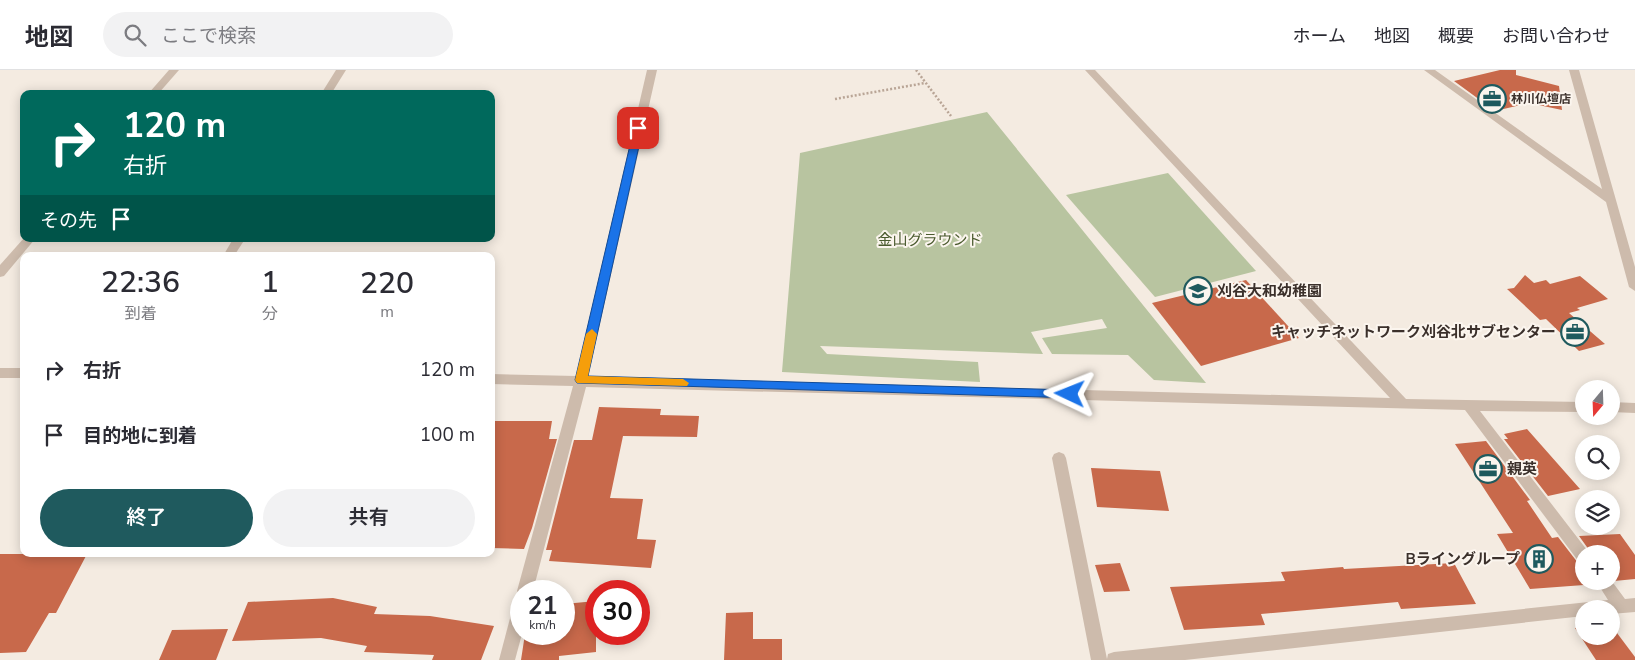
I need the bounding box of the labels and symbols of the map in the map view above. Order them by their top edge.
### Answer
office icon: 林川仏壇店 [1477,84,1507,114]
place label: 林川仏壇店 [1511,91,1571,107]
pin [617,107,659,149]
park label: 金山グラウンド [877,230,983,250]
school or university icon: 刈谷大和幼稚園 [1183,276,1213,306]
place label: 刈谷大和幼稚園 [1217,281,1322,301]
office icon: キャッチネットワーク刈谷北サブセンター [1560,317,1590,347]
place label: キャッチネットワーク刈谷北サブセンター [1271,322,1556,342]
position arrow [1043,367,1095,419]
north arrow [1575,380,1620,425]
office icon: 親英 [1473,454,1503,484]
place label: 親英 [1507,459,1537,479]
building icon: Bライングループ [1524,544,1554,574]
place label: Bライングループ [1406,549,1520,569]
speed limit sign: 30 [585,580,650,645]

